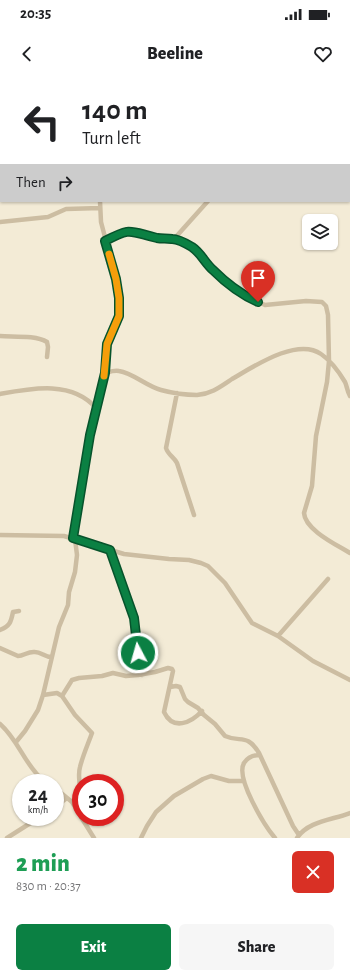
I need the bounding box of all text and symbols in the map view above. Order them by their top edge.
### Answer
text: 20:35 [20,6,51,21]
icon: back [16,43,38,65]
icon: heart [312,43,334,65]
text: Beeline [147,45,203,63]
icon: left [16,96,68,148]
text: 140 m [82,97,148,125]
text: Turn left [82,130,141,148]
icon: right [54,172,76,194]
text: Then [16,175,46,190]
map controls [302,214,338,250]
button: layers [302,214,338,250]
pin [241,261,275,302]
icon: arrive [247,267,269,289]
position arrow [117,632,159,674]
speed limit sign: 30 [72,774,124,826]
text: 24 [28,785,48,805]
text: km/h [28,805,48,815]
button: close [292,851,334,893]
text: 2 min [16,852,70,876]
text: 830 m · 20:37 [16,880,81,893]
button: Exit [16,924,171,970]
button: Share [179,924,334,970]

